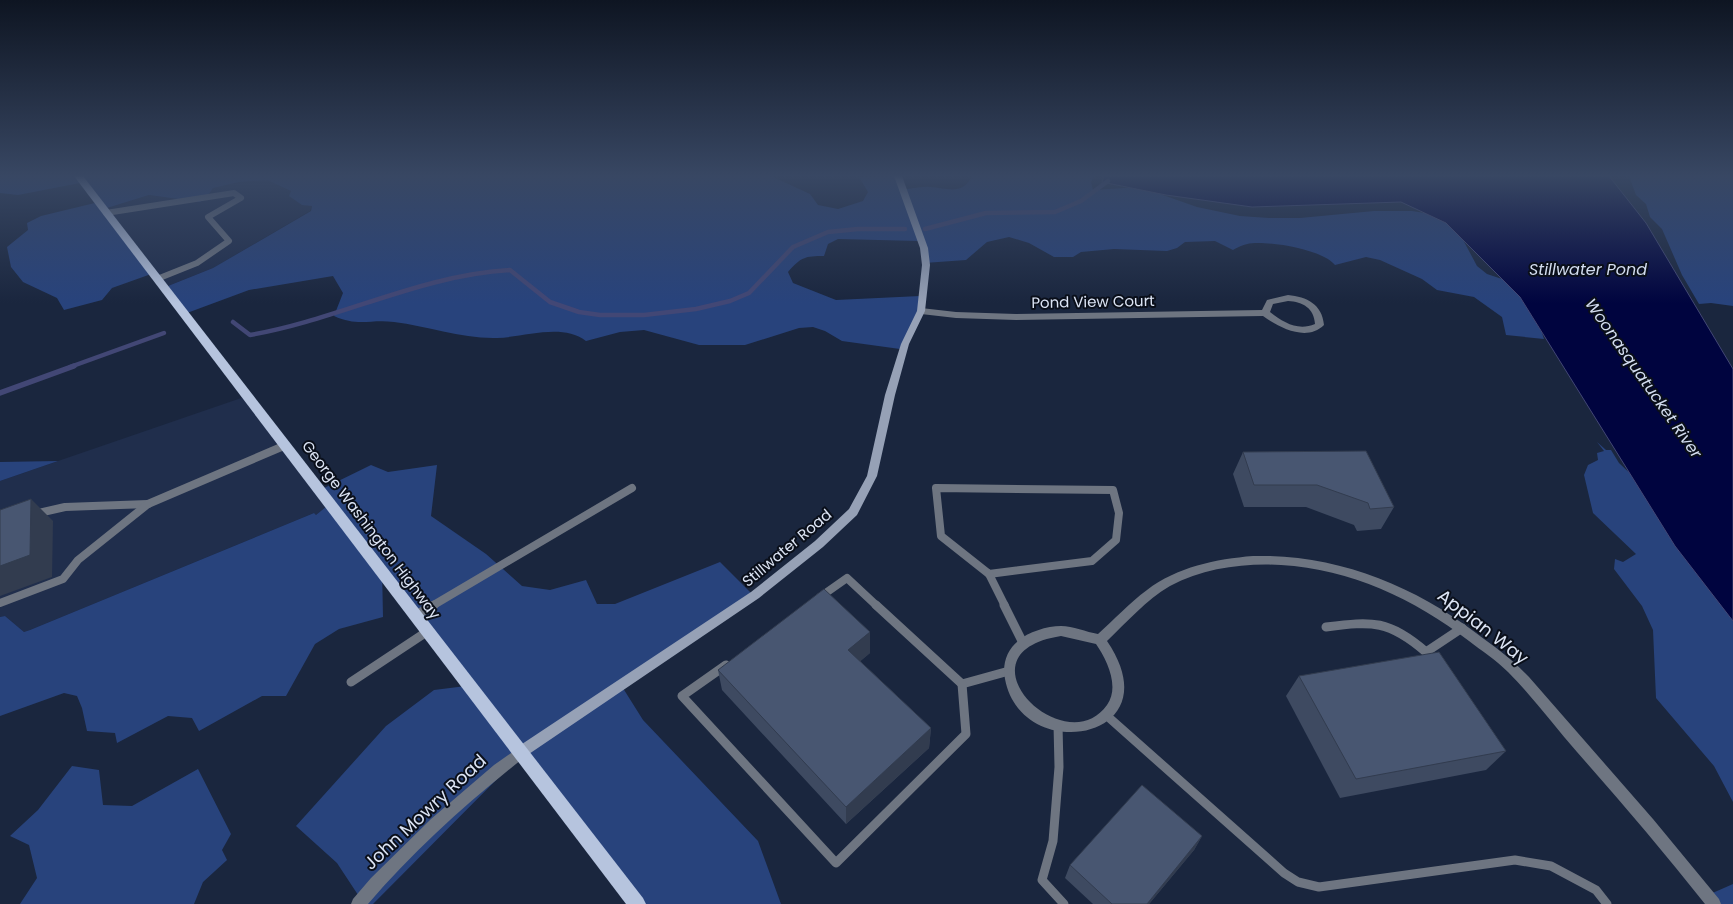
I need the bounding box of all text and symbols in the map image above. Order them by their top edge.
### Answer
water label: Stillwater Pond [1529,258,1647,281]
street label: Pond View Court [1031,290,1155,313]
water label: Woonasquatucket River [1580,294,1708,464]
street label: George Washington Highway [297,436,446,624]
street label: Stillwater Road [737,504,836,591]
street label: Appian Way [1433,583,1534,670]
street label: John Mowry Road [358,748,491,875]

